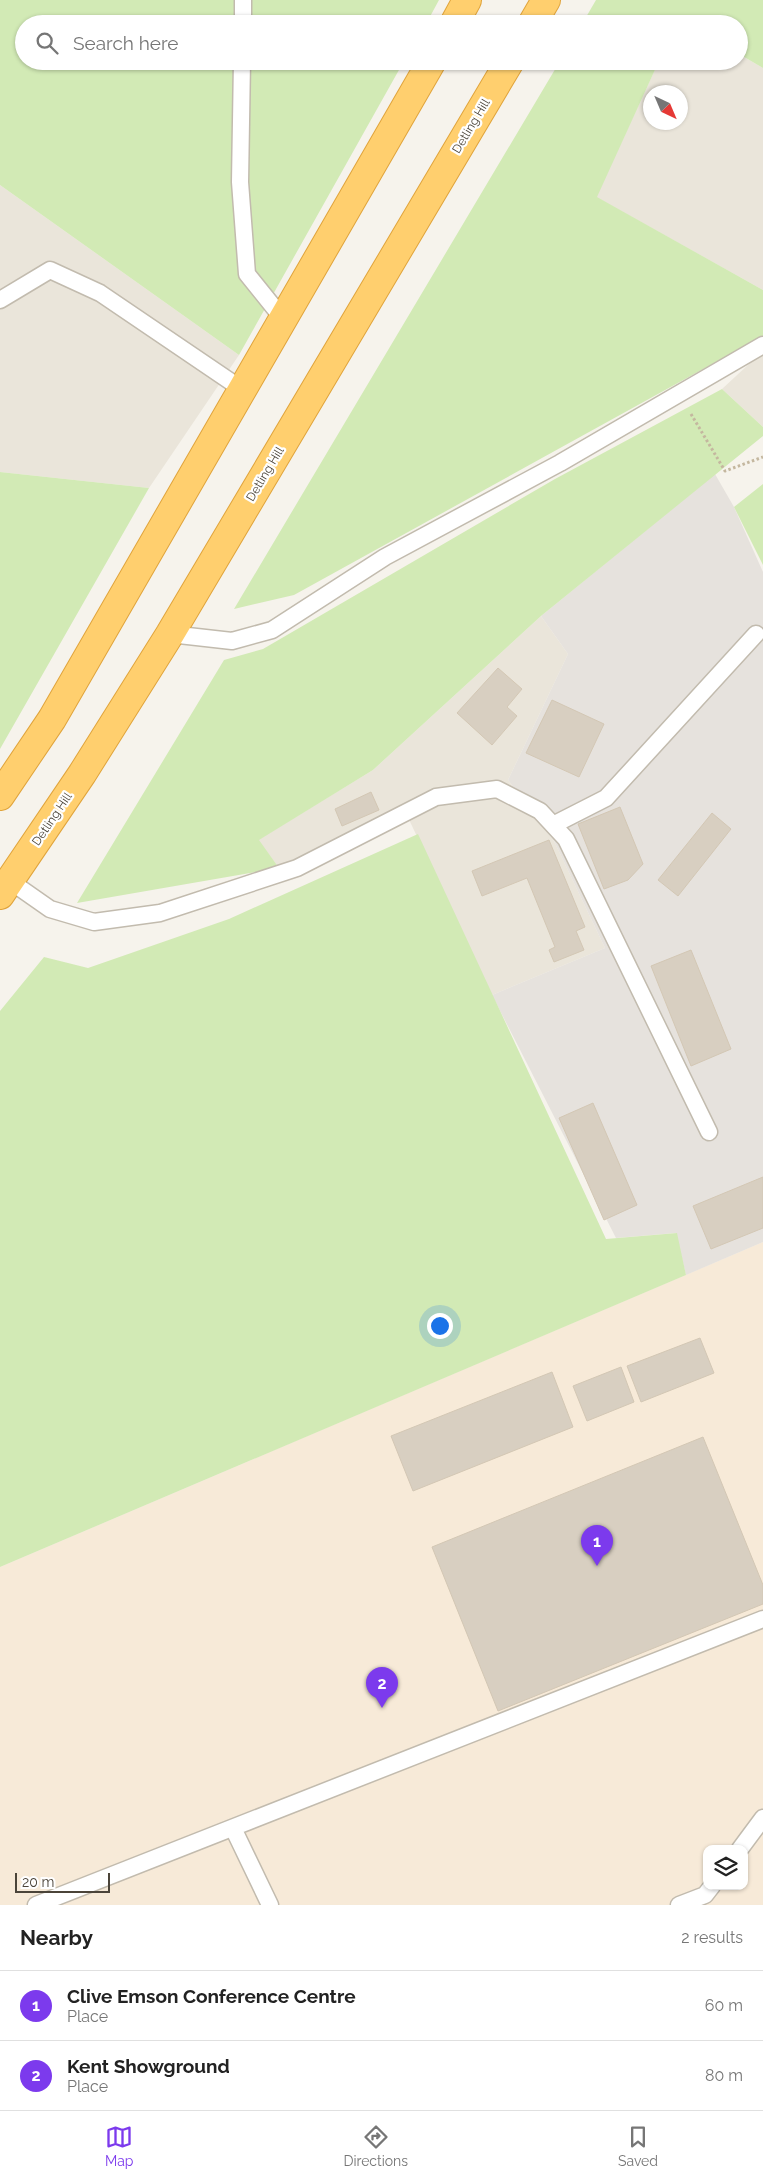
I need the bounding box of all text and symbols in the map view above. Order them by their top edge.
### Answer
search box [15,15,748,70]
icon: search [33,29,61,57]
text: Search here [73,32,179,54]
north arrow [643,85,688,130]
street label: Detling Hill [449,96,493,156]
street label: Detling Hill [243,444,287,504]
street label: Detling Hill [29,789,75,848]
your location [427,1313,453,1339]
pin: 1 [581,1525,613,1566]
pin: 2 [366,1667,398,1708]
map controls [703,1845,748,1890]
button: layers [703,1845,748,1890]
scale bar [15,1870,110,1893]
text: 20 m [22,1874,54,1890]
text: Nearby [20,1925,93,1950]
text: 2 results [681,1928,743,1947]
text: Clive Emson Conference Centre [67,1985,356,2007]
text: 1 [32,1996,40,2015]
text: 60 m [705,1996,743,2015]
text: Place [67,2007,108,2026]
text: Kent Showground [67,2055,230,2077]
text: 2 [31,2066,41,2085]
text: 80 m [705,2066,743,2085]
text: Place [67,2077,108,2096]
tab: Map [105,2123,133,2169]
tab: Directions [343,2123,408,2169]
tab: Saved [618,2123,658,2169]

